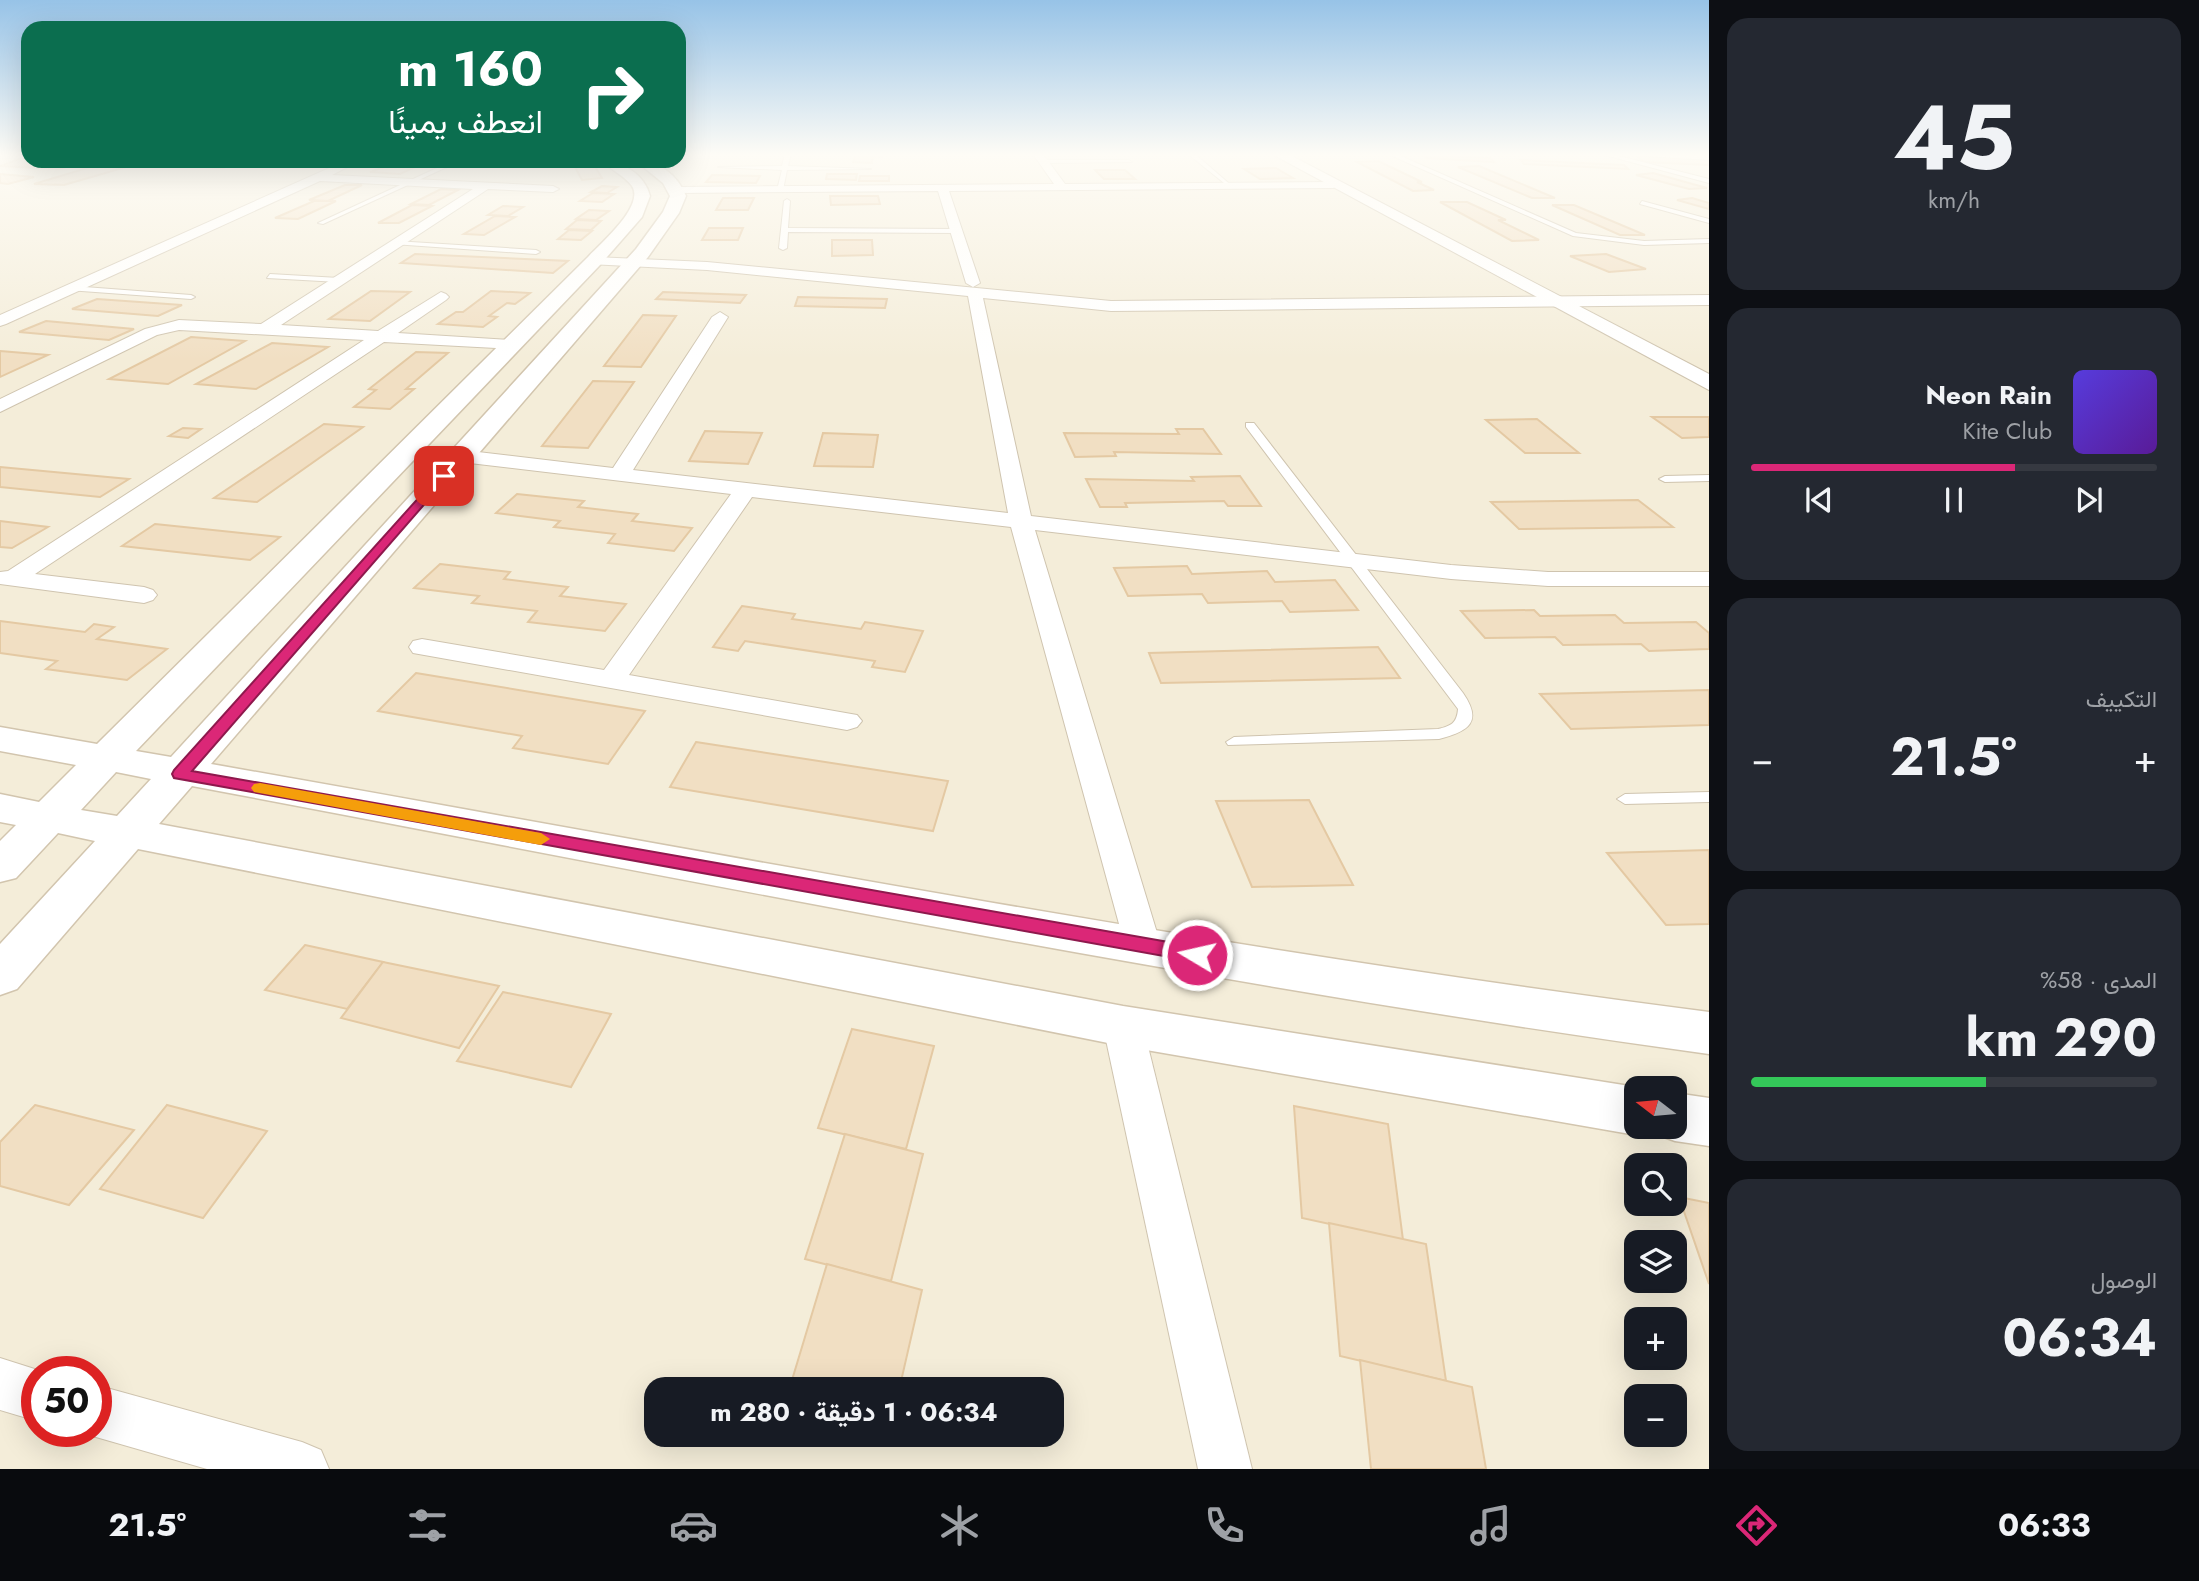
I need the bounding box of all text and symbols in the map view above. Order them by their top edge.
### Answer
text: 160 m [398,34,543,104]
icon: right [567,49,658,140]
text: 45 [1893,72,2015,203]
text: انعطف يمينًا [388,99,543,145]
text: km/h [1928,183,1980,217]
text: Neon Rain [1925,376,2052,414]
text: Kite Club [1963,414,2052,448]
pin [414,446,474,506]
icon: arrive [425,457,463,495]
icon: previous [1800,481,1838,519]
icon: pause [1935,481,1973,519]
icon: next [2070,481,2108,519]
text: التكييف [2086,682,2157,716]
text: 21.5° [1890,719,2017,795]
text: − [1751,731,1773,786]
text: + [2134,731,2157,786]
position arrow [1160,918,1234,992]
text: المدى · 58% [2040,963,2157,997]
text: 290 km [1965,1000,2157,1076]
north arrow [1624,1076,1687,1139]
map controls [1624,1076,1687,1447]
button: search [1624,1153,1687,1216]
button: layers [1624,1230,1687,1293]
text: الوصول [2091,1263,2157,1297]
text: 06:34 [2002,1300,2157,1376]
button: + [1624,1307,1687,1370]
speed limit sign: 50 [21,1356,112,1447]
button: − [1624,1384,1687,1447]
text: 06:34 · 1 دقيقة · 280 m [710,1393,998,1431]
icon: filters [403,1501,452,1550]
icon: car [669,1501,718,1550]
icon: climate [935,1501,984,1550]
icon: phone [1200,1501,1249,1550]
icon: music [1466,1501,1515,1550]
icon: directions [1732,1501,1781,1550]
text: 21.5° [108,1502,186,1548]
text: 06:33 [1998,1502,2091,1548]

